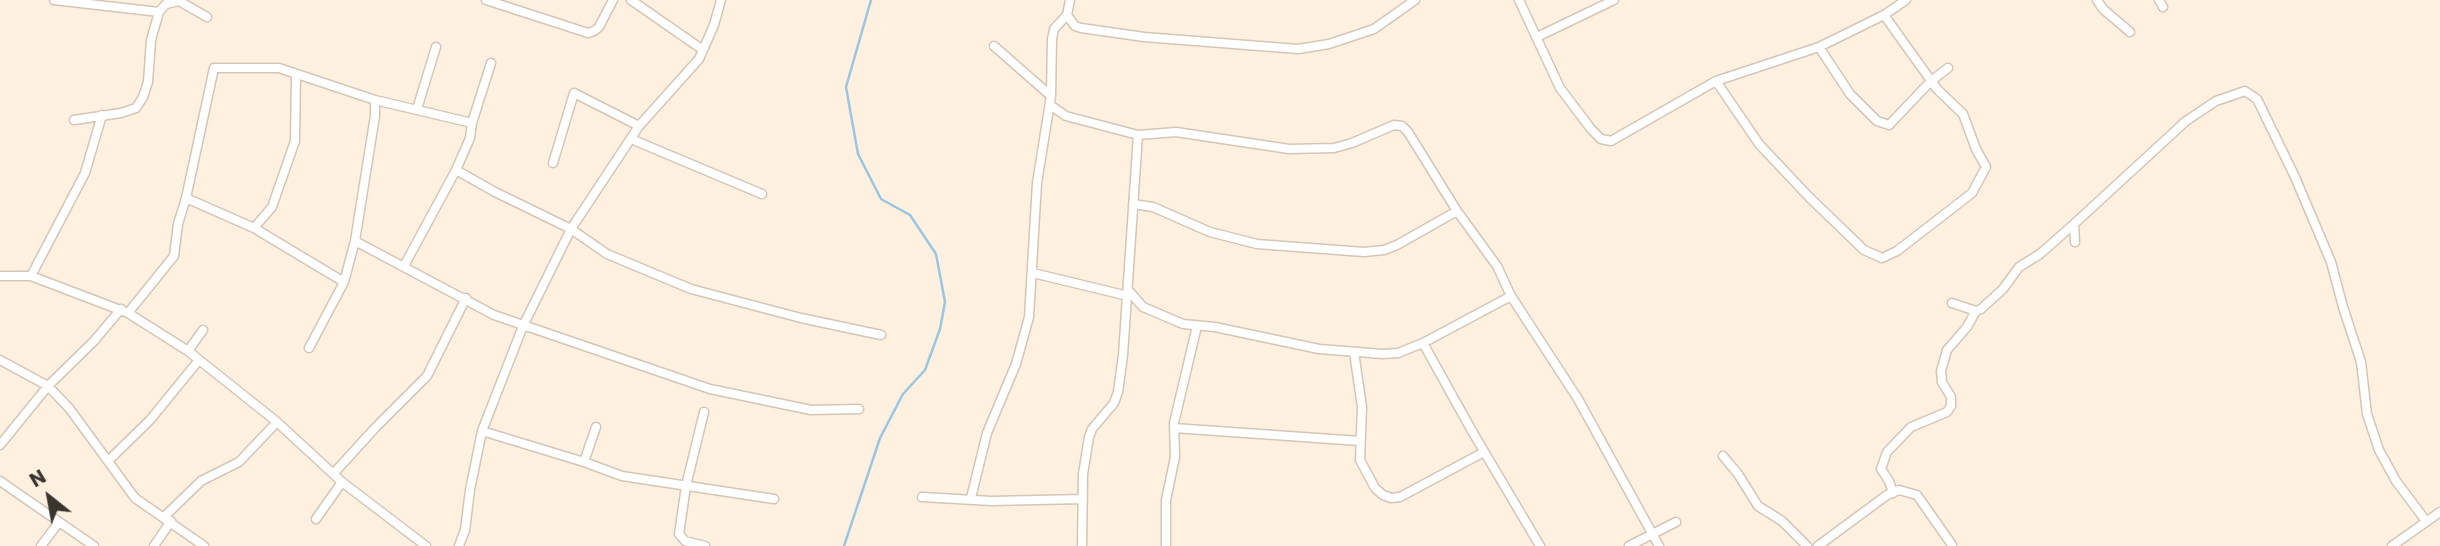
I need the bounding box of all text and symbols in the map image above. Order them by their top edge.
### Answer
north arrow [14,462,84,532]
text: N [25,463,51,494]

